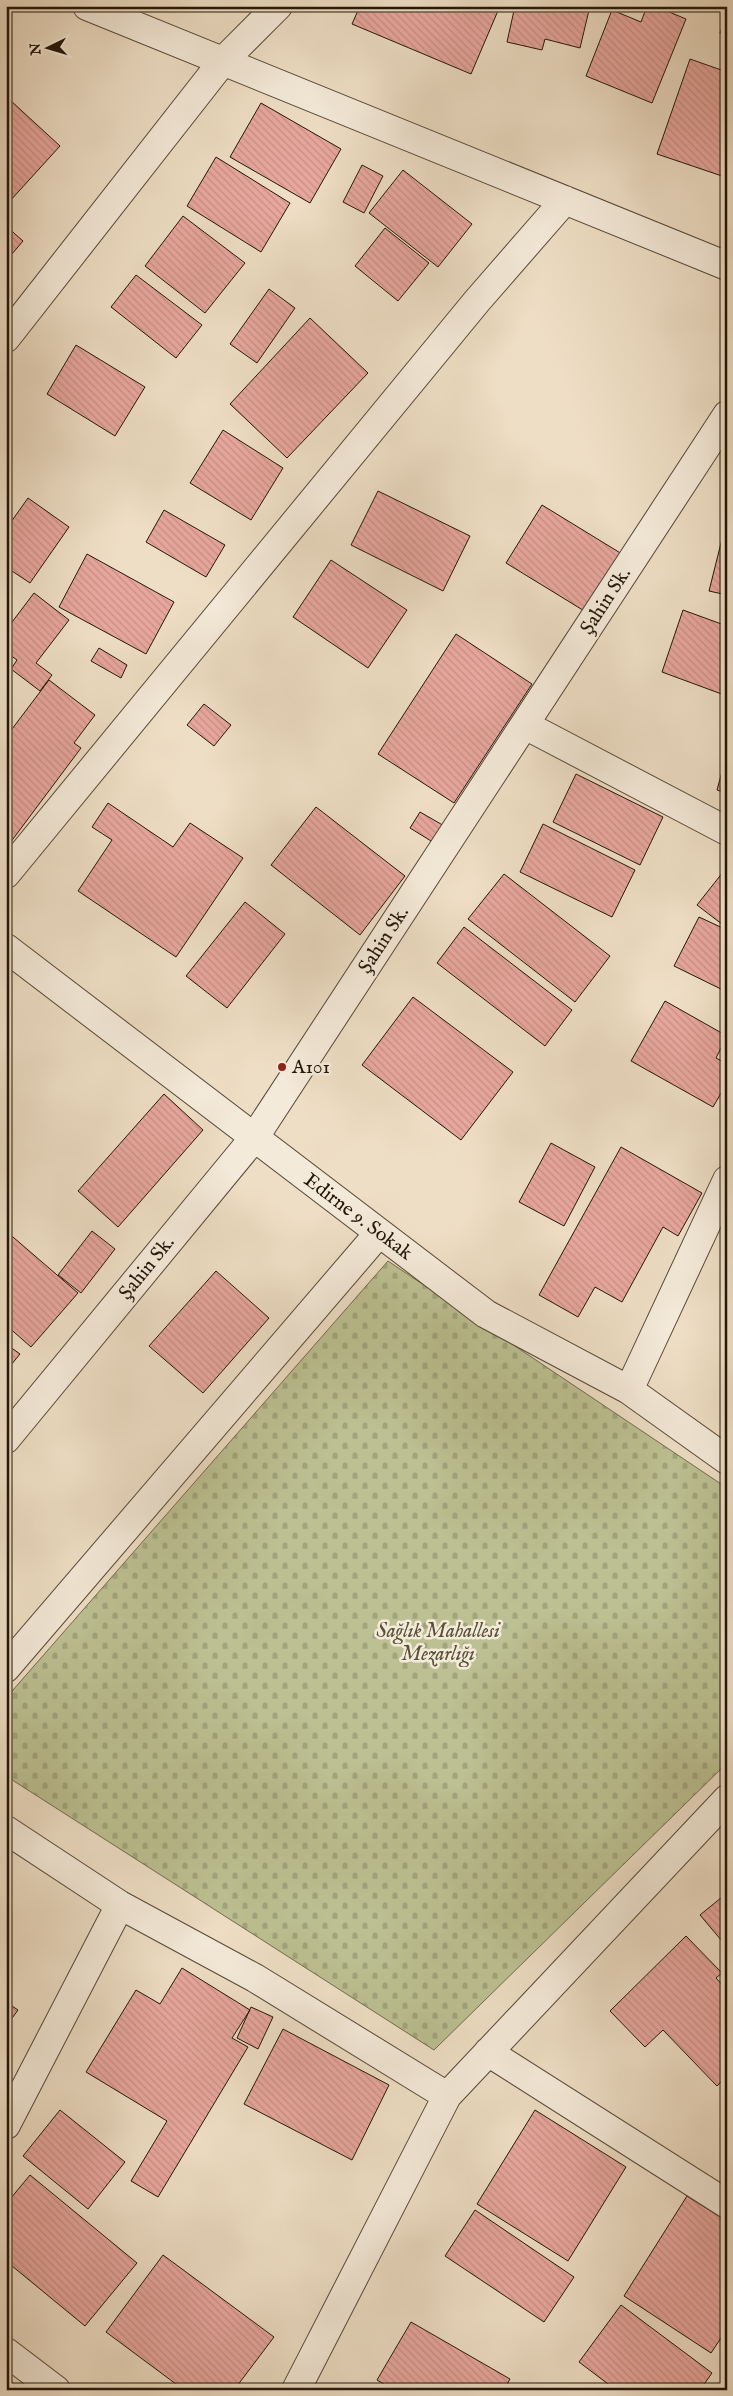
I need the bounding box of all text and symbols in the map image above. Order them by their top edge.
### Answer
north arrow [22,22,72,72]
text: N [27,42,46,57]
street label: Şahin Sk. [575,563,637,639]
street label: Şahin Sk. [353,902,415,978]
place label: A101 [291,1055,330,1080]
marker: A101 [276,1061,288,1073]
street label: Edirne 9. Sokak [299,1168,418,1266]
street label: Şahin Sk. [114,1231,180,1305]
park label: Sağlık Mahallesi Mezarlığı [376,1619,501,1668]

